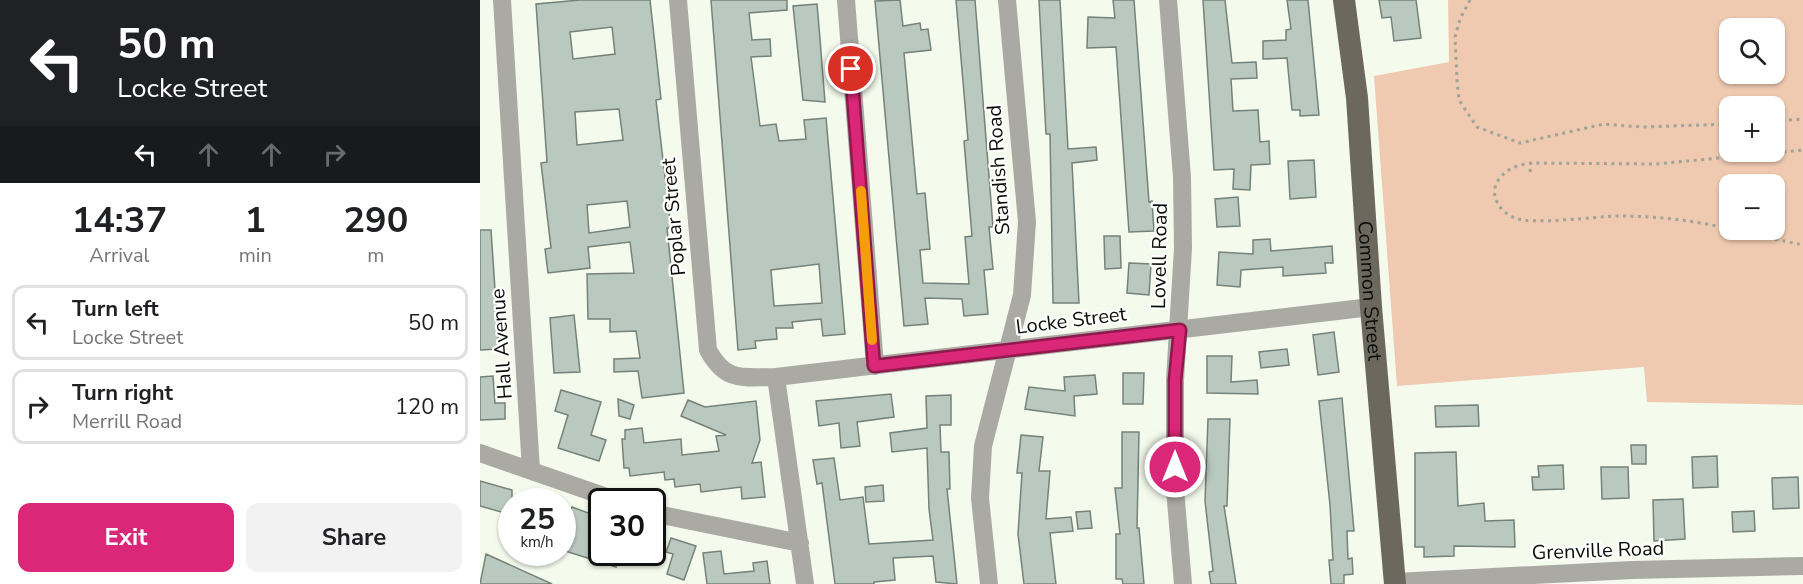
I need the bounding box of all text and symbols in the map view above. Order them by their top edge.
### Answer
text: 50 m [117,16,216,73]
map controls [1719,18,1785,240]
button: search [1719,18,1785,84]
icon: left [18,24,96,102]
pin [825,43,876,94]
icon: arrive [834,52,867,85]
text: Locke Street [117,70,267,107]
button: + [1719,96,1785,162]
street label: Standish Road [980,104,1017,236]
icon: left [129,138,162,171]
icon: ahead [192,138,225,171]
icon: ahead [255,138,288,171]
icon: right [318,138,351,171]
street label: Poplar Street [655,156,692,277]
button: − [1719,174,1785,240]
text: 14:37 [72,196,167,245]
text: 1 [244,196,266,245]
text: 290 [343,196,408,245]
street label: Lovell Road [1145,203,1174,309]
street label: Common Street [1351,220,1389,363]
text: Arrival [89,242,149,269]
text: min [239,242,272,269]
text: m [367,242,384,269]
street label: Hall Avenue [484,288,519,400]
text: Turn left [72,294,159,324]
street label: Locke Street [1014,300,1129,341]
icon: left [21,306,54,339]
text: 50 m [408,308,459,338]
text: Locke Street [72,324,183,351]
text: Turn right [72,378,173,408]
icon: right [21,390,54,423]
text: 120 m [395,392,459,422]
text: Merrill Road [72,408,182,435]
position arrow [1143,435,1207,499]
speed limit sign: 30 [588,488,666,566]
text: 25 [519,499,555,540]
button: Exit [18,503,234,572]
button: Share [246,503,462,572]
text: km/h [520,532,554,552]
street label: Grenville Road [1531,535,1665,566]

